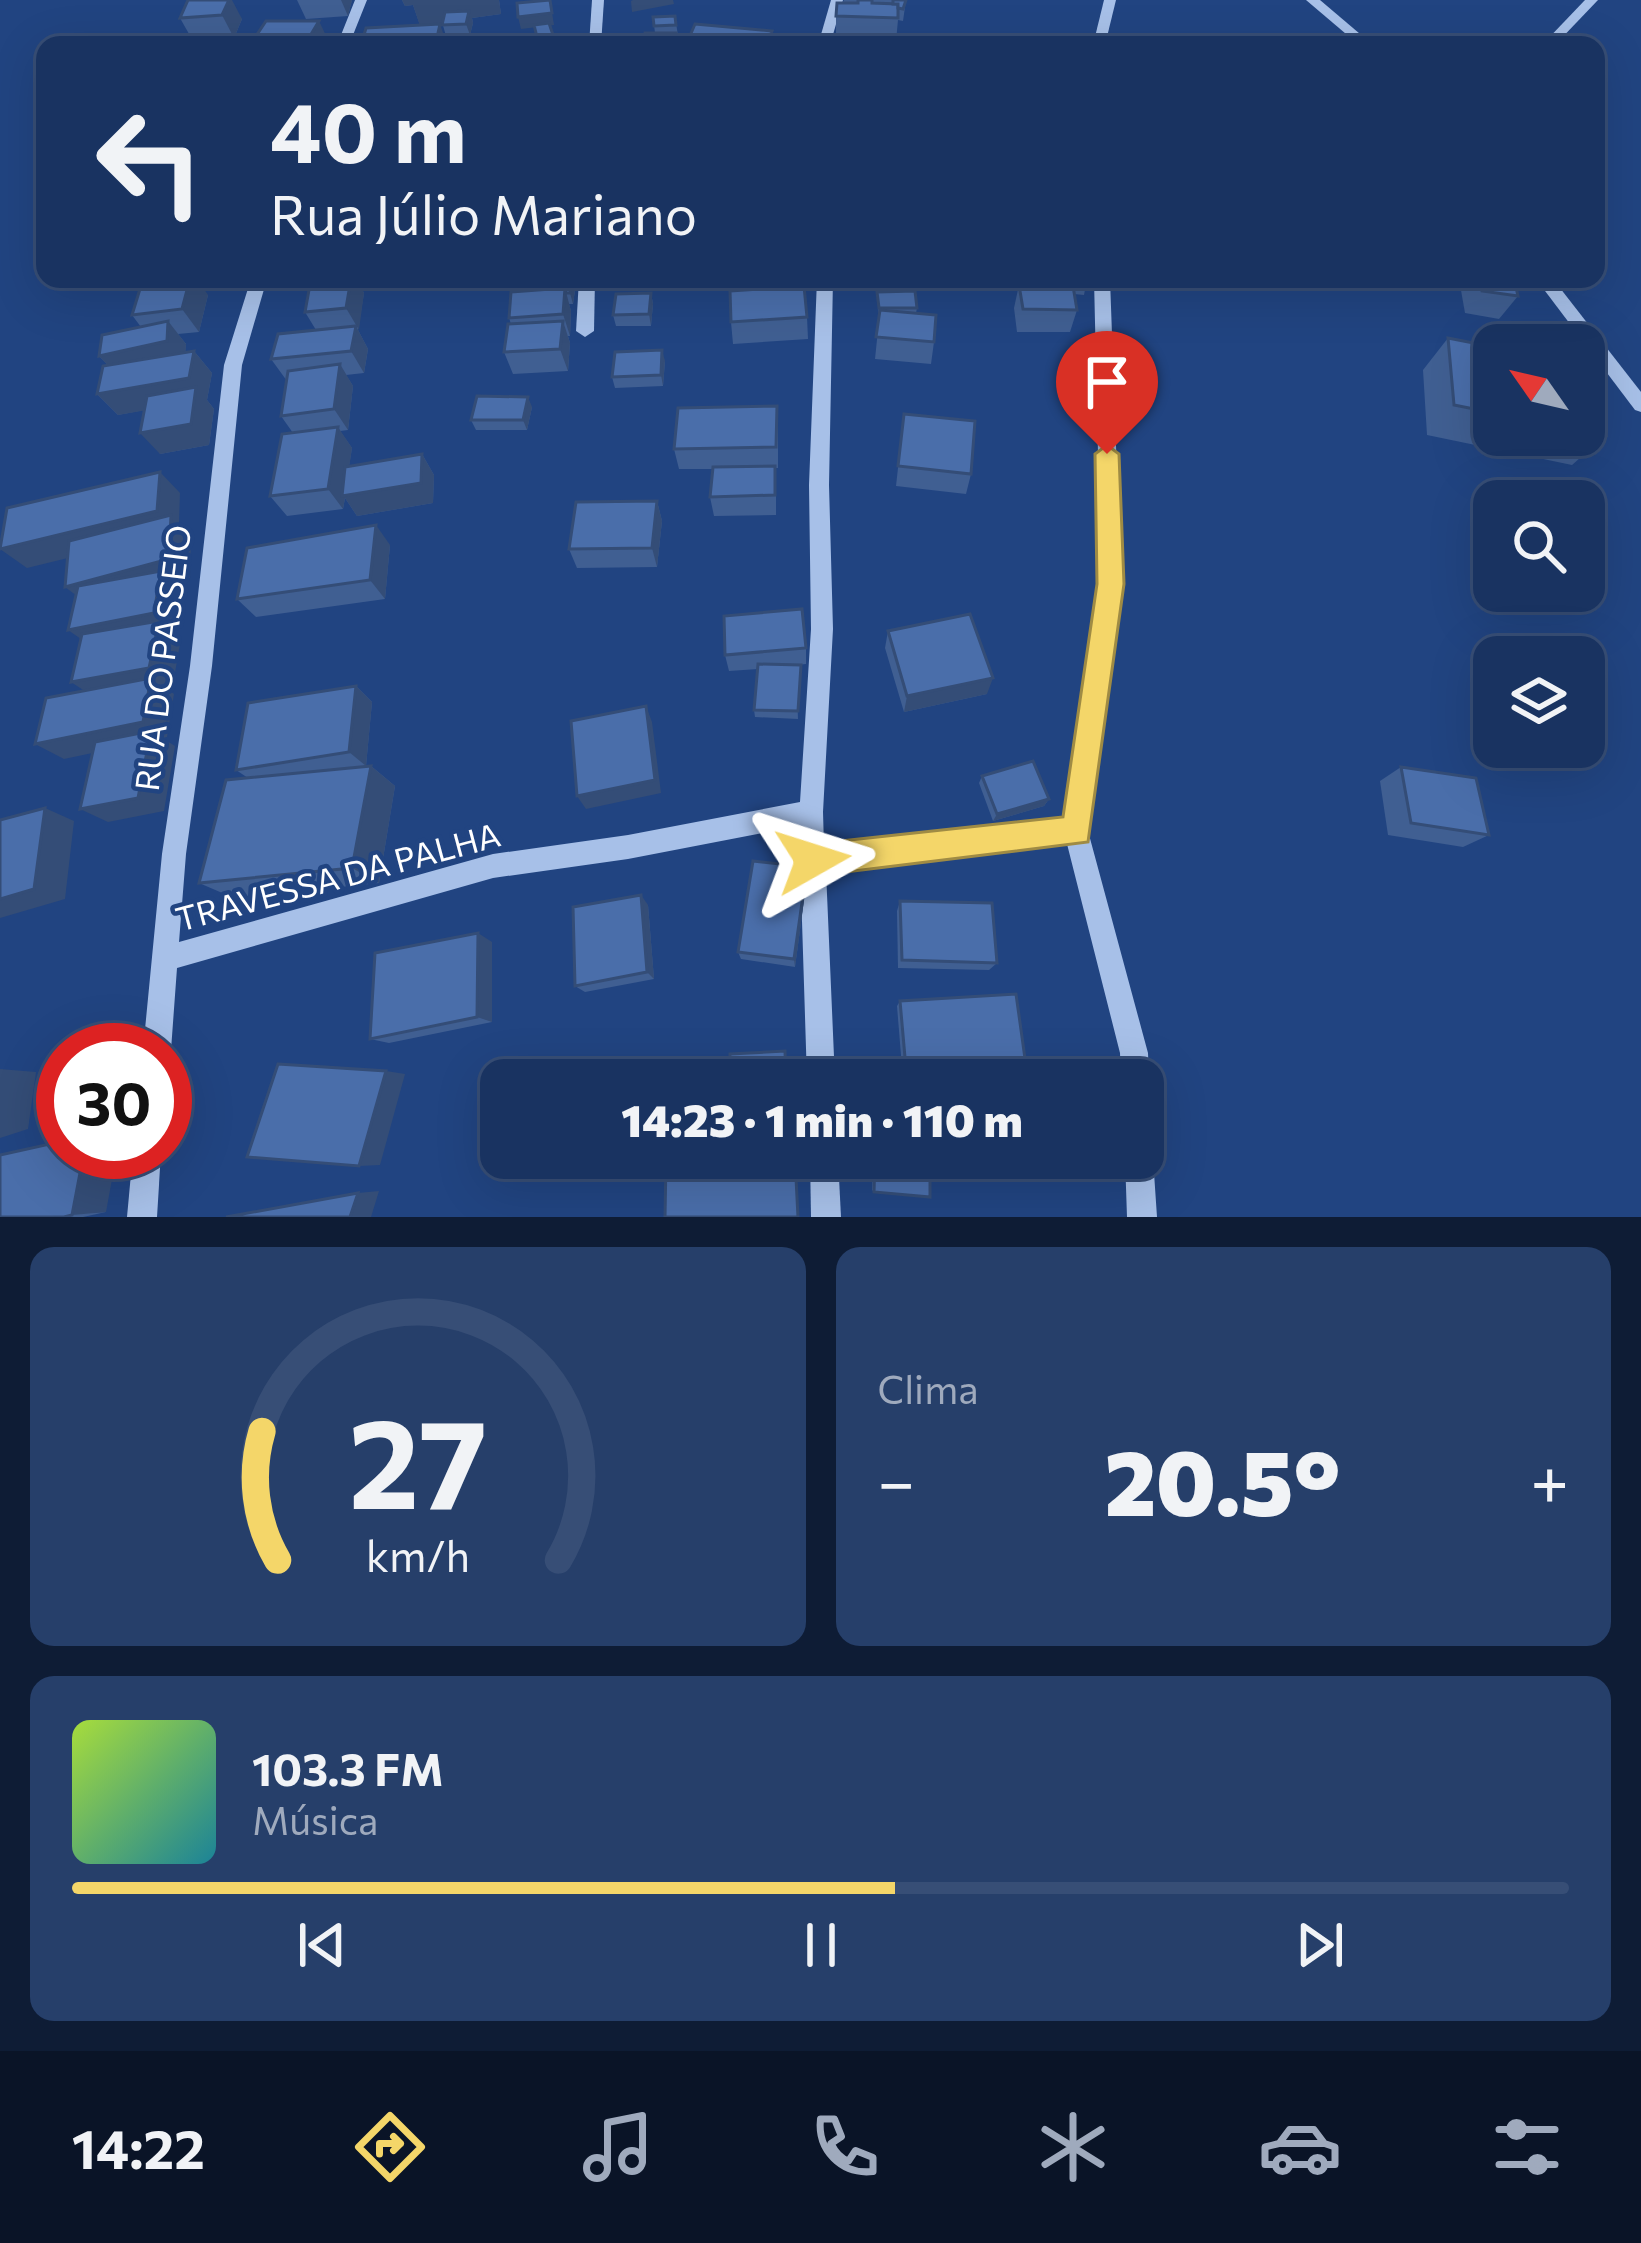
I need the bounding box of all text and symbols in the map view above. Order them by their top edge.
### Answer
text: 40 m [270,78,467,180]
icon: left [72,84,228,240]
text: Rua Júlio Mariano [270,180,697,246]
north arrow [1473,324,1605,456]
map controls [1473,324,1605,768]
pin [1056,331,1158,454]
icon: arrive [1074,349,1140,415]
button: search [1473,480,1605,612]
street label: RUA DO PASSEIO [125,523,198,793]
button: layers [1473,636,1605,768]
position arrow [750,797,876,923]
street label: TRAVESSA DA PALHA [171,812,504,939]
speed limit sign: 30 [36,1023,192,1179]
text: 14:23 · 1 min · 110 m [621,1091,1023,1146]
text: Clima [878,1364,979,1412]
text: 27 [348,1382,487,1535]
text: 20.5° [1105,1424,1341,1535]
text: − [878,1439,915,1520]
text: + [1530,1439,1569,1520]
text: km/h [366,1527,470,1580]
text: 103.3 FM [252,1740,444,1795]
text: Música [252,1795,378,1843]
icon: previous [289,1912,355,1978]
icon: pause [788,1912,854,1978]
icon: next [1287,1912,1353,1978]
icon: directions [348,2105,432,2189]
icon: music [576,2105,660,2189]
icon: phone [803,2105,887,2189]
icon: climate [1031,2105,1115,2189]
icon: car [1258,2105,1342,2189]
icon: filters [1485,2105,1569,2189]
text: 14:22 [72,2114,205,2180]

